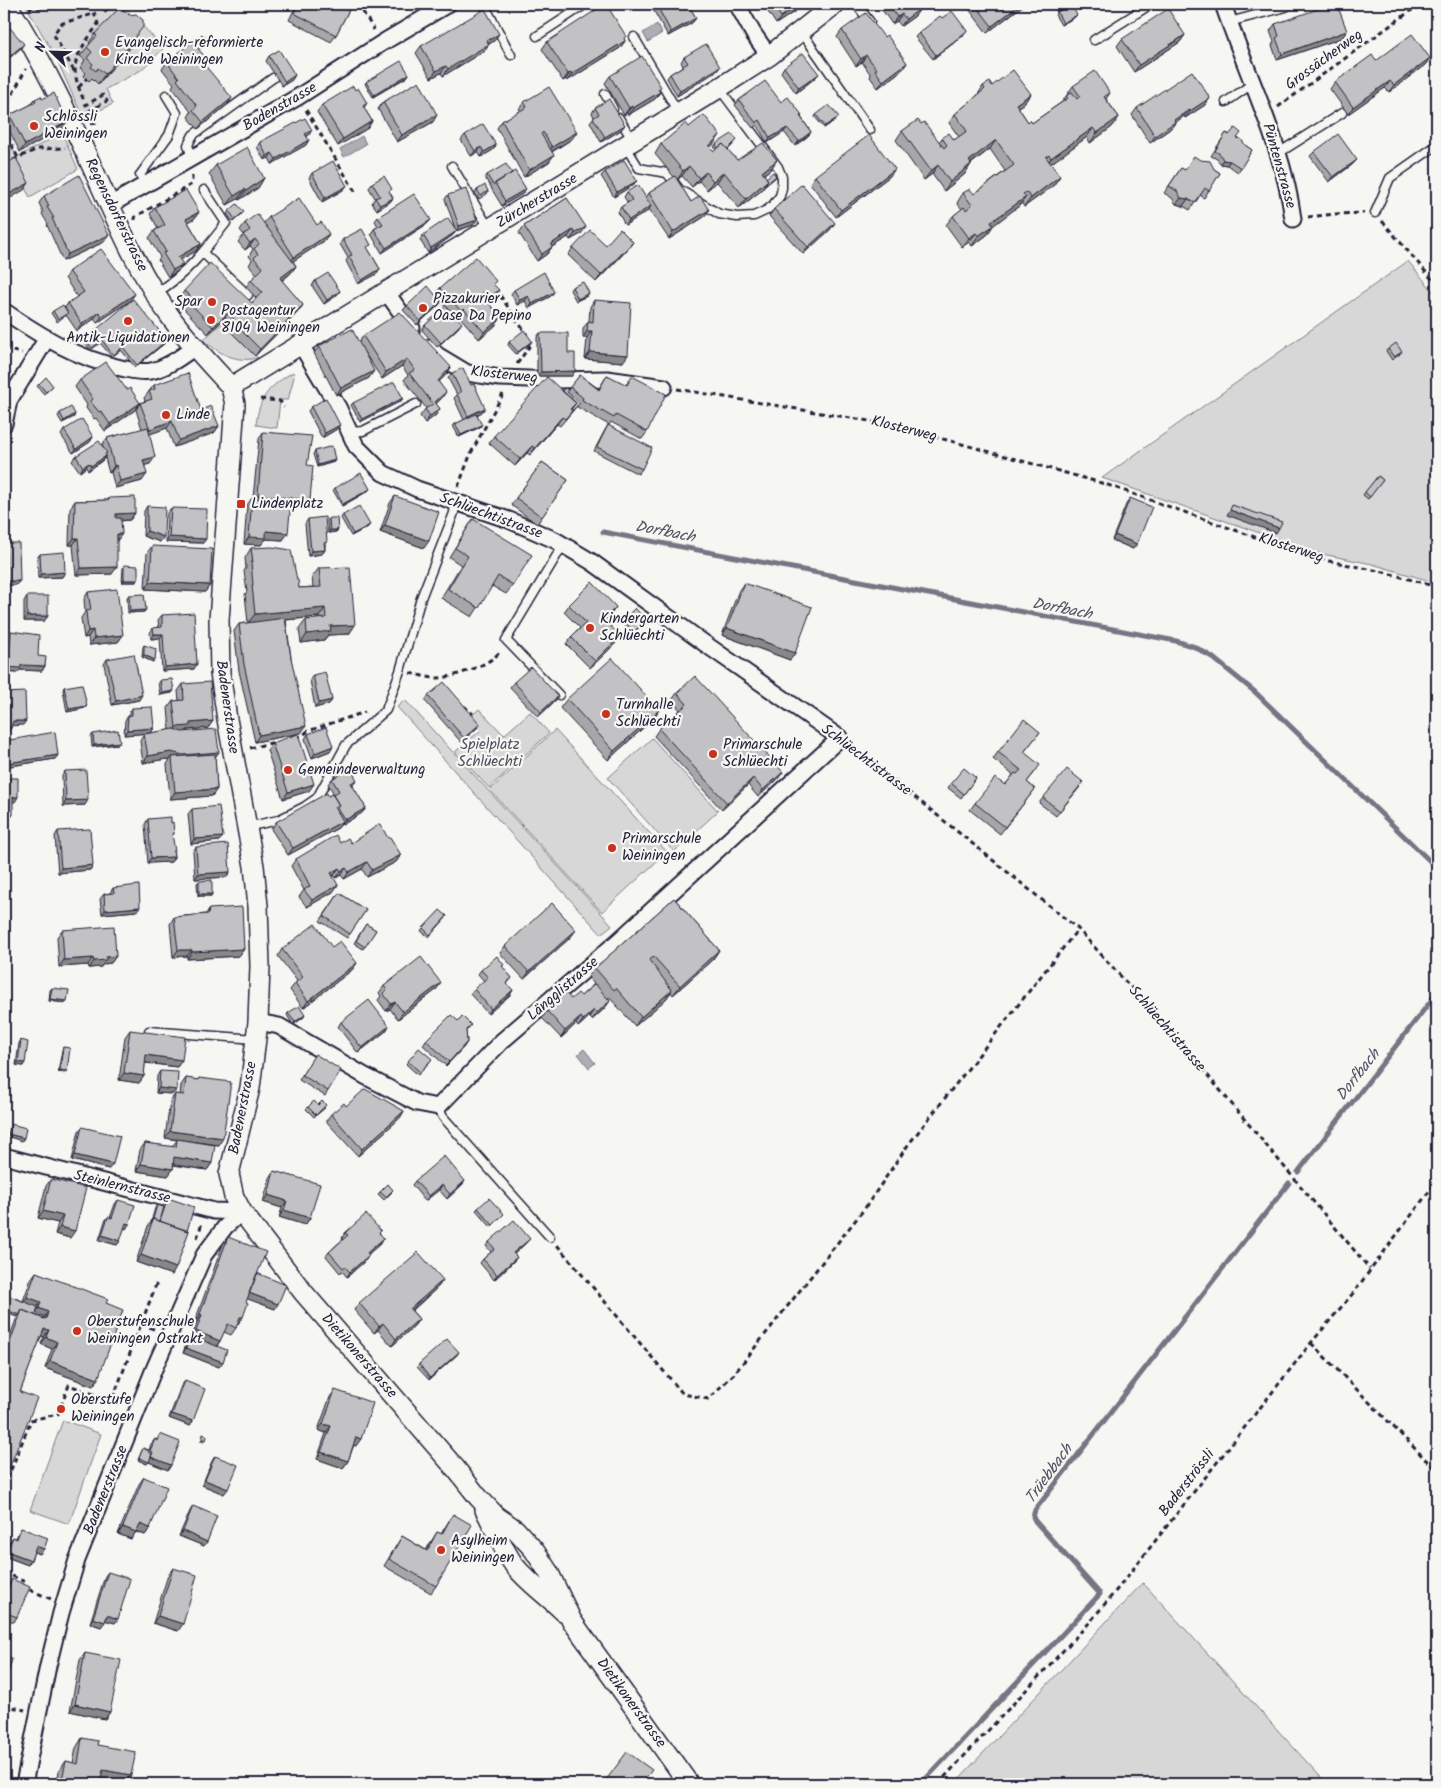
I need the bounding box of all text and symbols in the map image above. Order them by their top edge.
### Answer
street label: Grossächerweg [1280,23,1368,97]
north arrow [28,28,78,78]
place label: Evangelisch-reformierte Kirche Weiningen [115,31,263,72]
text: N [29,39,53,56]
marker: Evangelisch-reformierte Kirche Weiningen [99,46,111,58]
street label: Bodenstrasse [238,76,322,138]
place label: Schlössli Weiningen [44,105,107,146]
marker: Schlössli Weiningen [28,120,40,132]
street label: Püntenstrasse [1255,121,1303,212]
street label: Regensdorferstrasse [78,154,154,276]
street label: Zürcherstrasse [492,167,583,235]
place label: Pizzakurier Oase Da Pepino [433,287,532,328]
place label: Spar [175,290,203,314]
marker: Spar [206,296,218,308]
place label: Postagentur 8104 Weiningen [221,299,320,340]
marker: Pizzakurier Oase Da Pepino [417,302,429,314]
marker: Postagentur 8104 Weiningen [205,314,217,326]
marker: Antik-Liquidationen [122,315,134,327]
place label: Antik-Liquidationen [66,326,190,350]
street label: Klosterweg [469,360,539,390]
place label: Linde [176,403,210,427]
marker: Linde [160,409,172,421]
street label: Klosterweg [868,409,940,449]
street label: Schlüechtistrasse [436,486,546,546]
place label: Lindenplatz [251,492,324,516]
marker: Lindenplatz [235,498,247,510]
water label: Dorfbach [633,514,698,550]
street label: Klosterweg [1255,526,1327,570]
water label: Dorfbach [1030,591,1095,627]
place label: Kindergarten Schlüechti [600,607,679,648]
marker: Kindergarten Schlüechti [584,622,596,634]
street label: Badenerstrasse [209,659,245,756]
place label: Turnhalle Schlüechti [616,693,682,734]
marker: Turnhalle Schlüechti [600,708,612,720]
street label: Schlüechtistrasse [816,718,917,802]
park label: Spielplatz Schlüechti [458,733,524,774]
place label: Primarschule Schlüechti [723,733,803,774]
marker: Primarschule Schlüechti [707,748,719,760]
place label: Gemeindeverwaltung [298,758,425,782]
marker: Gemeindeverwaltung [282,764,294,776]
place label: Primarschule Weiningen [622,827,702,868]
marker: Primarschule Weiningen [606,842,618,854]
street label: Längglistrasse [522,951,604,1027]
street label: Schlüechtistrasse [1122,980,1212,1078]
water label: Dorfbach [1330,1042,1387,1107]
street label: Badenerstrasse [222,1059,264,1157]
street label: Steinlernstrasse [71,1163,173,1211]
street label: Dietikonerstrasse [315,1308,403,1404]
place label: Oberstufenschule Weiningen Ostrakt [87,1310,203,1351]
marker: Oberstufenschule Weiningen Ostrakt [71,1325,83,1337]
place label: Oberstufe Weiningen [71,1388,134,1429]
marker: Oberstufe Weiningen [55,1403,67,1415]
water label: Trüebbach [1019,1438,1080,1509]
street label: Badenerstrasse [77,1442,135,1538]
street label: Baderströssli [1153,1443,1222,1522]
place label: Asylheim Weiningen [451,1529,514,1570]
marker: Asylheim Weiningen [435,1544,447,1556]
street label: Dietikonerstrasse [590,1653,672,1753]

